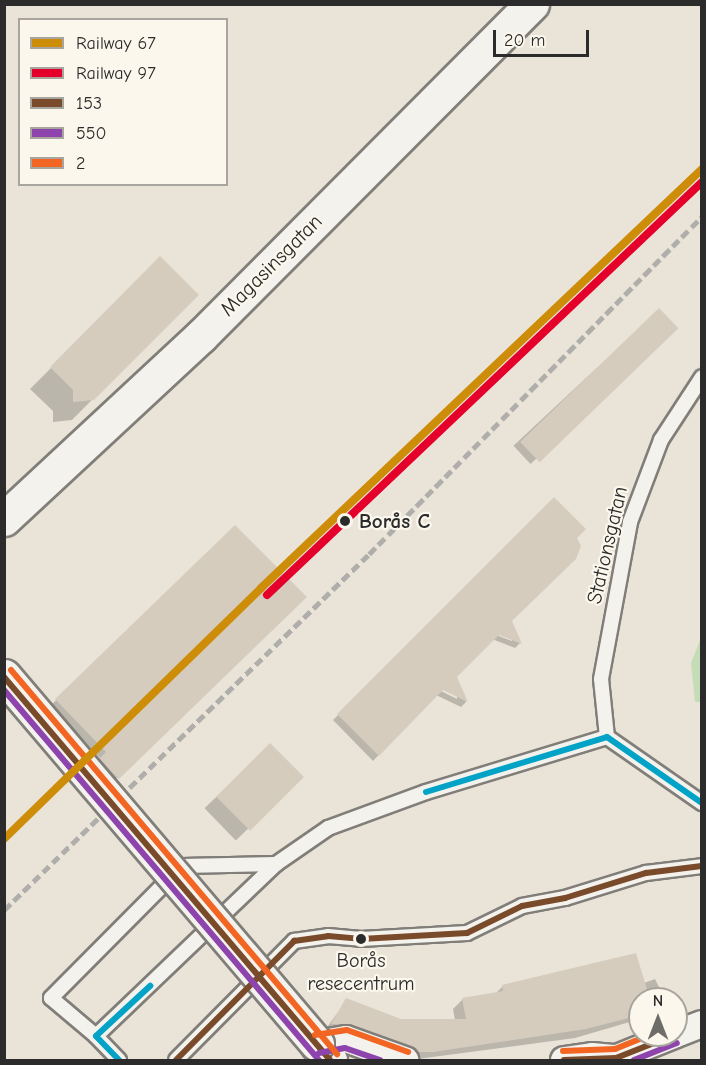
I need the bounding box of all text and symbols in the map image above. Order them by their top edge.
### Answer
legend [18,18,228,186]
scale bar [496,18,592,56]
text: 20 m [504,30,545,51]
text: Railway 67 [76,33,156,54]
text: Railway 97 [76,63,156,84]
text: 153 [76,93,102,114]
text: 550 [76,123,106,144]
text: 2 [76,153,85,174]
street label: Magasinsgatan [215,209,327,321]
street label: Stationsgatan [581,484,633,606]
place label: Borås C [359,508,430,534]
marker: Borås C [336,512,354,530]
marker: Borås resecentrum [355,933,367,945]
place label: Borås resecentrum [308,948,414,995]
north arrow [628,987,688,1047]
text: N [653,992,663,1010]

